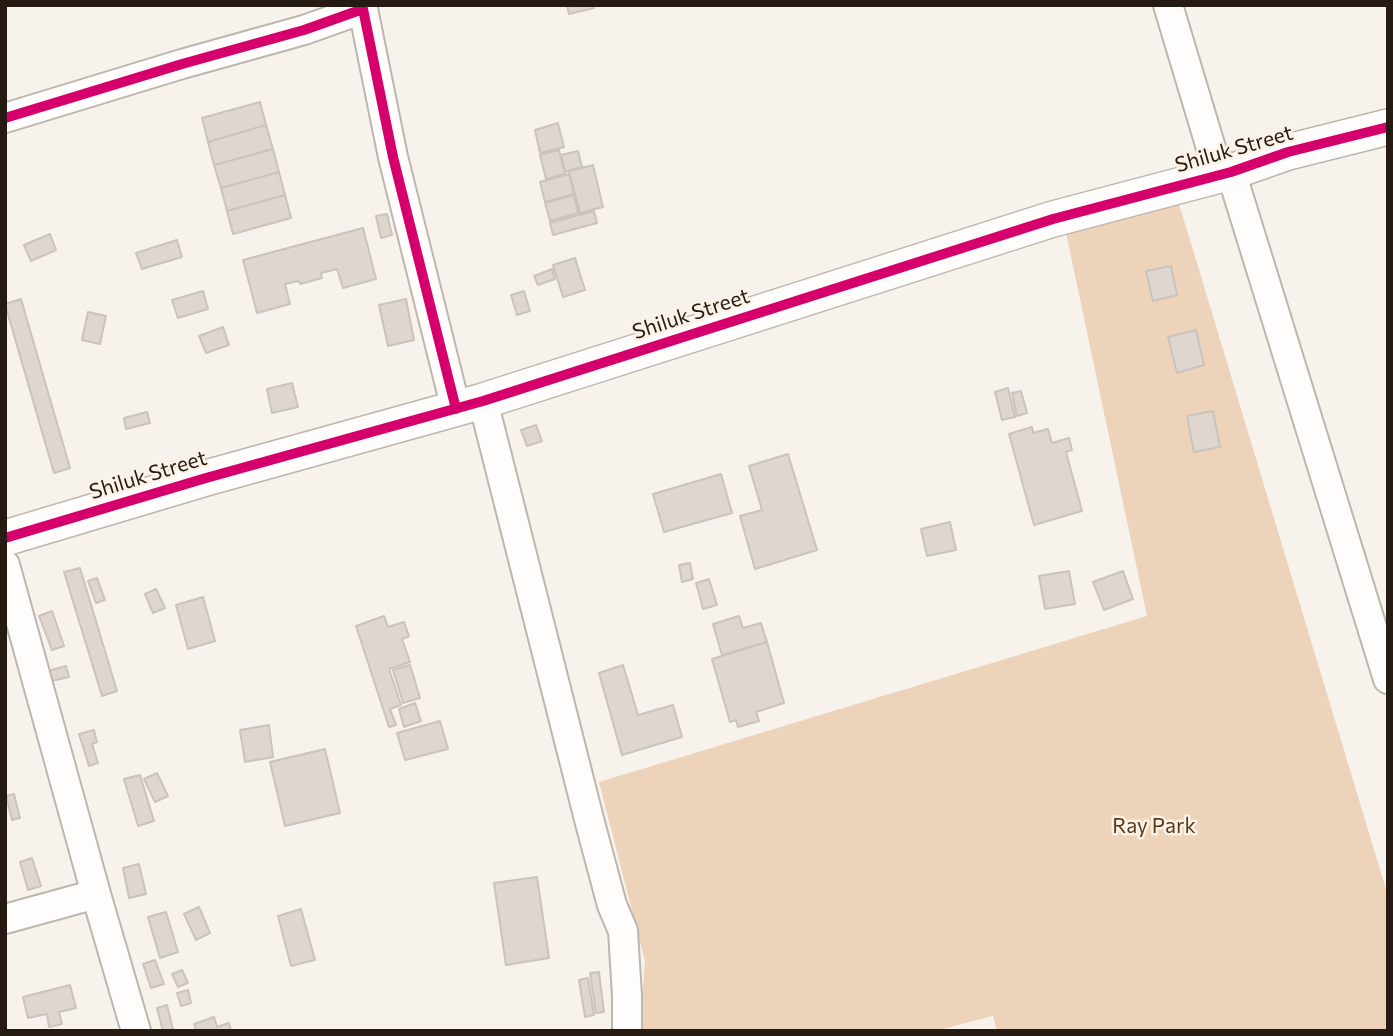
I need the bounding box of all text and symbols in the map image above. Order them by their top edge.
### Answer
street label: Shiluk Street [1172,120,1296,178]
street label: Shiluk Street [629,283,753,345]
street label: Shiluk Street [86,445,210,505]
park label: Ray Park [1112,813,1196,839]

